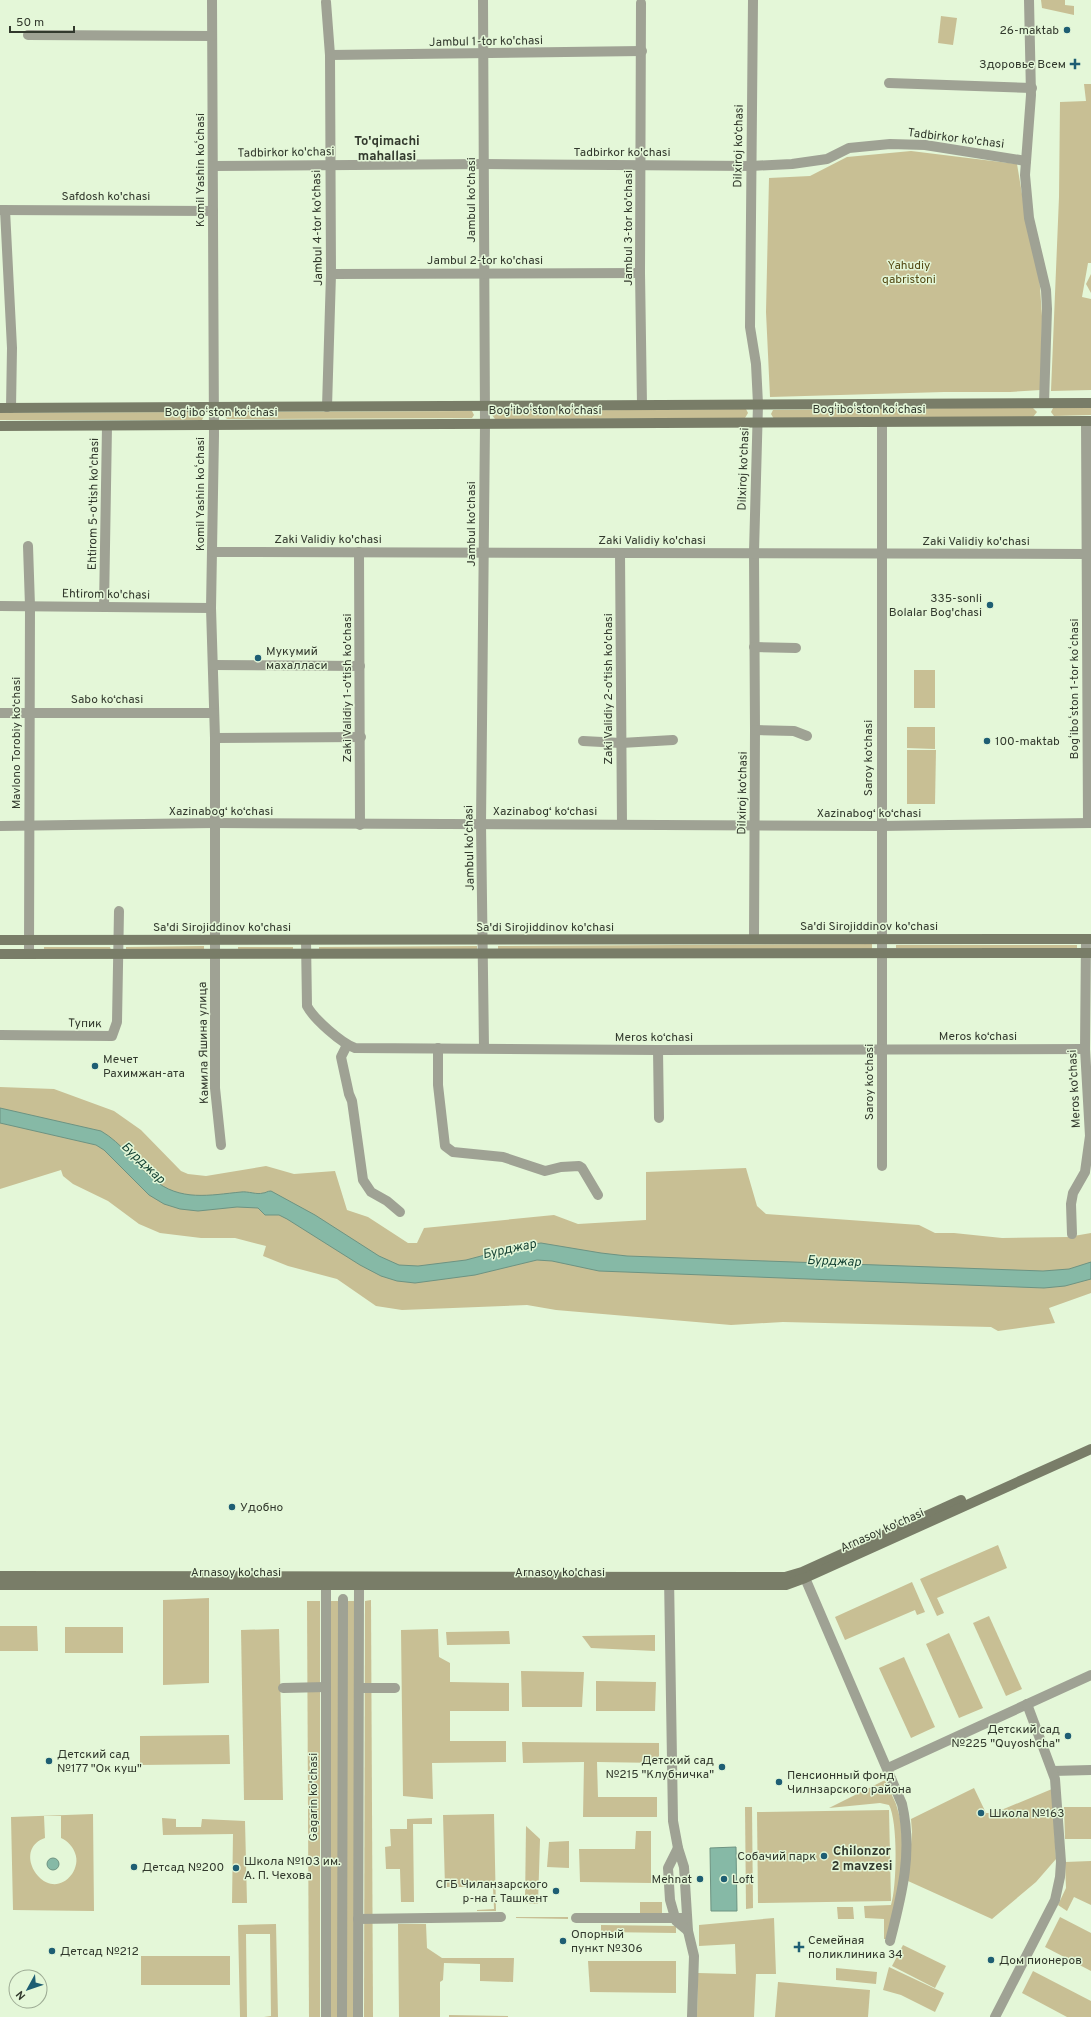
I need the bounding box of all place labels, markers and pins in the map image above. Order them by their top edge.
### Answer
place label: 26-maktab [999,23,1059,39]
marker: 26-maktab [1062,25,1072,35]
place label: Здоровье Всем [979,57,1066,73]
marker: Здоровье Всем [1069,58,1081,70]
place label: 335-sonli Bolalar Bog'chasi [889,591,982,621]
marker: 335-sonli Bolalar Bog'chasi [985,600,995,610]
place label: Мукумий махалласи [266,644,328,674]
marker: Мукумий махалласи [253,653,263,663]
place label: 100-maktab [995,734,1060,750]
marker: 100-maktab [982,736,992,746]
place label: Мечет Рахимжан-ата [103,1052,185,1082]
marker: Мечет Рахимжан-ата [90,1061,100,1071]
place label: Удобно [240,1500,284,1516]
marker: Удобно [227,1502,237,1512]
place label: Детский сад №225 "Quyoshcha" [951,1722,1060,1752]
marker: Детский сад №225 "Quyoshcha" [1063,1731,1073,1741]
place label: Детский сад №177 "Ок куш" [57,1747,142,1777]
place label: Детский сад №215 "Клубничка" [605,1753,714,1783]
marker: Детский сад №177 "Ок куш" [44,1756,54,1766]
marker: Детский сад №215 "Клубничка" [717,1762,727,1772]
place label: Пенсионный фонд Чилнзарского района [787,1768,911,1798]
marker: Пенсионный фонд Чилнзарского района [774,1777,784,1787]
place label: Школа №163 [989,1806,1064,1822]
marker: Школа №163 [976,1808,986,1818]
place label: Собачий парк [737,1849,816,1865]
marker: Собачий парк [819,1851,829,1861]
place label: Школа №103 им. А. П. Чехова [244,1854,341,1884]
place label: Детсад №200 [142,1860,224,1876]
marker: Детсад №200 [129,1862,139,1872]
marker: Школа №103 им. А. П. Чехова [231,1863,241,1873]
place label: Mehnat [651,1872,692,1888]
place label: Loft [732,1872,754,1888]
marker: Mehnat [695,1874,705,1884]
marker: Loft [719,1874,729,1884]
place label: СГБ Чиланзарского р-на г. Ташкент [436,1877,549,1907]
marker: СГБ Чиланзарского р-на г. Ташкент [551,1886,561,1896]
place label: Опорный пункт №306 [571,1927,643,1957]
place label: Семейная поликлиника 34 [808,1933,903,1963]
marker: Опорный пункт №306 [558,1936,568,1946]
marker: Семейная поликлиника 34 [793,1941,805,1953]
place label: Детсад №212 [60,1944,139,1960]
marker: Детсад №212 [47,1946,57,1956]
place label: Дом пионеров [999,1953,1082,1969]
marker: Дом пионеров [986,1955,996,1965]

